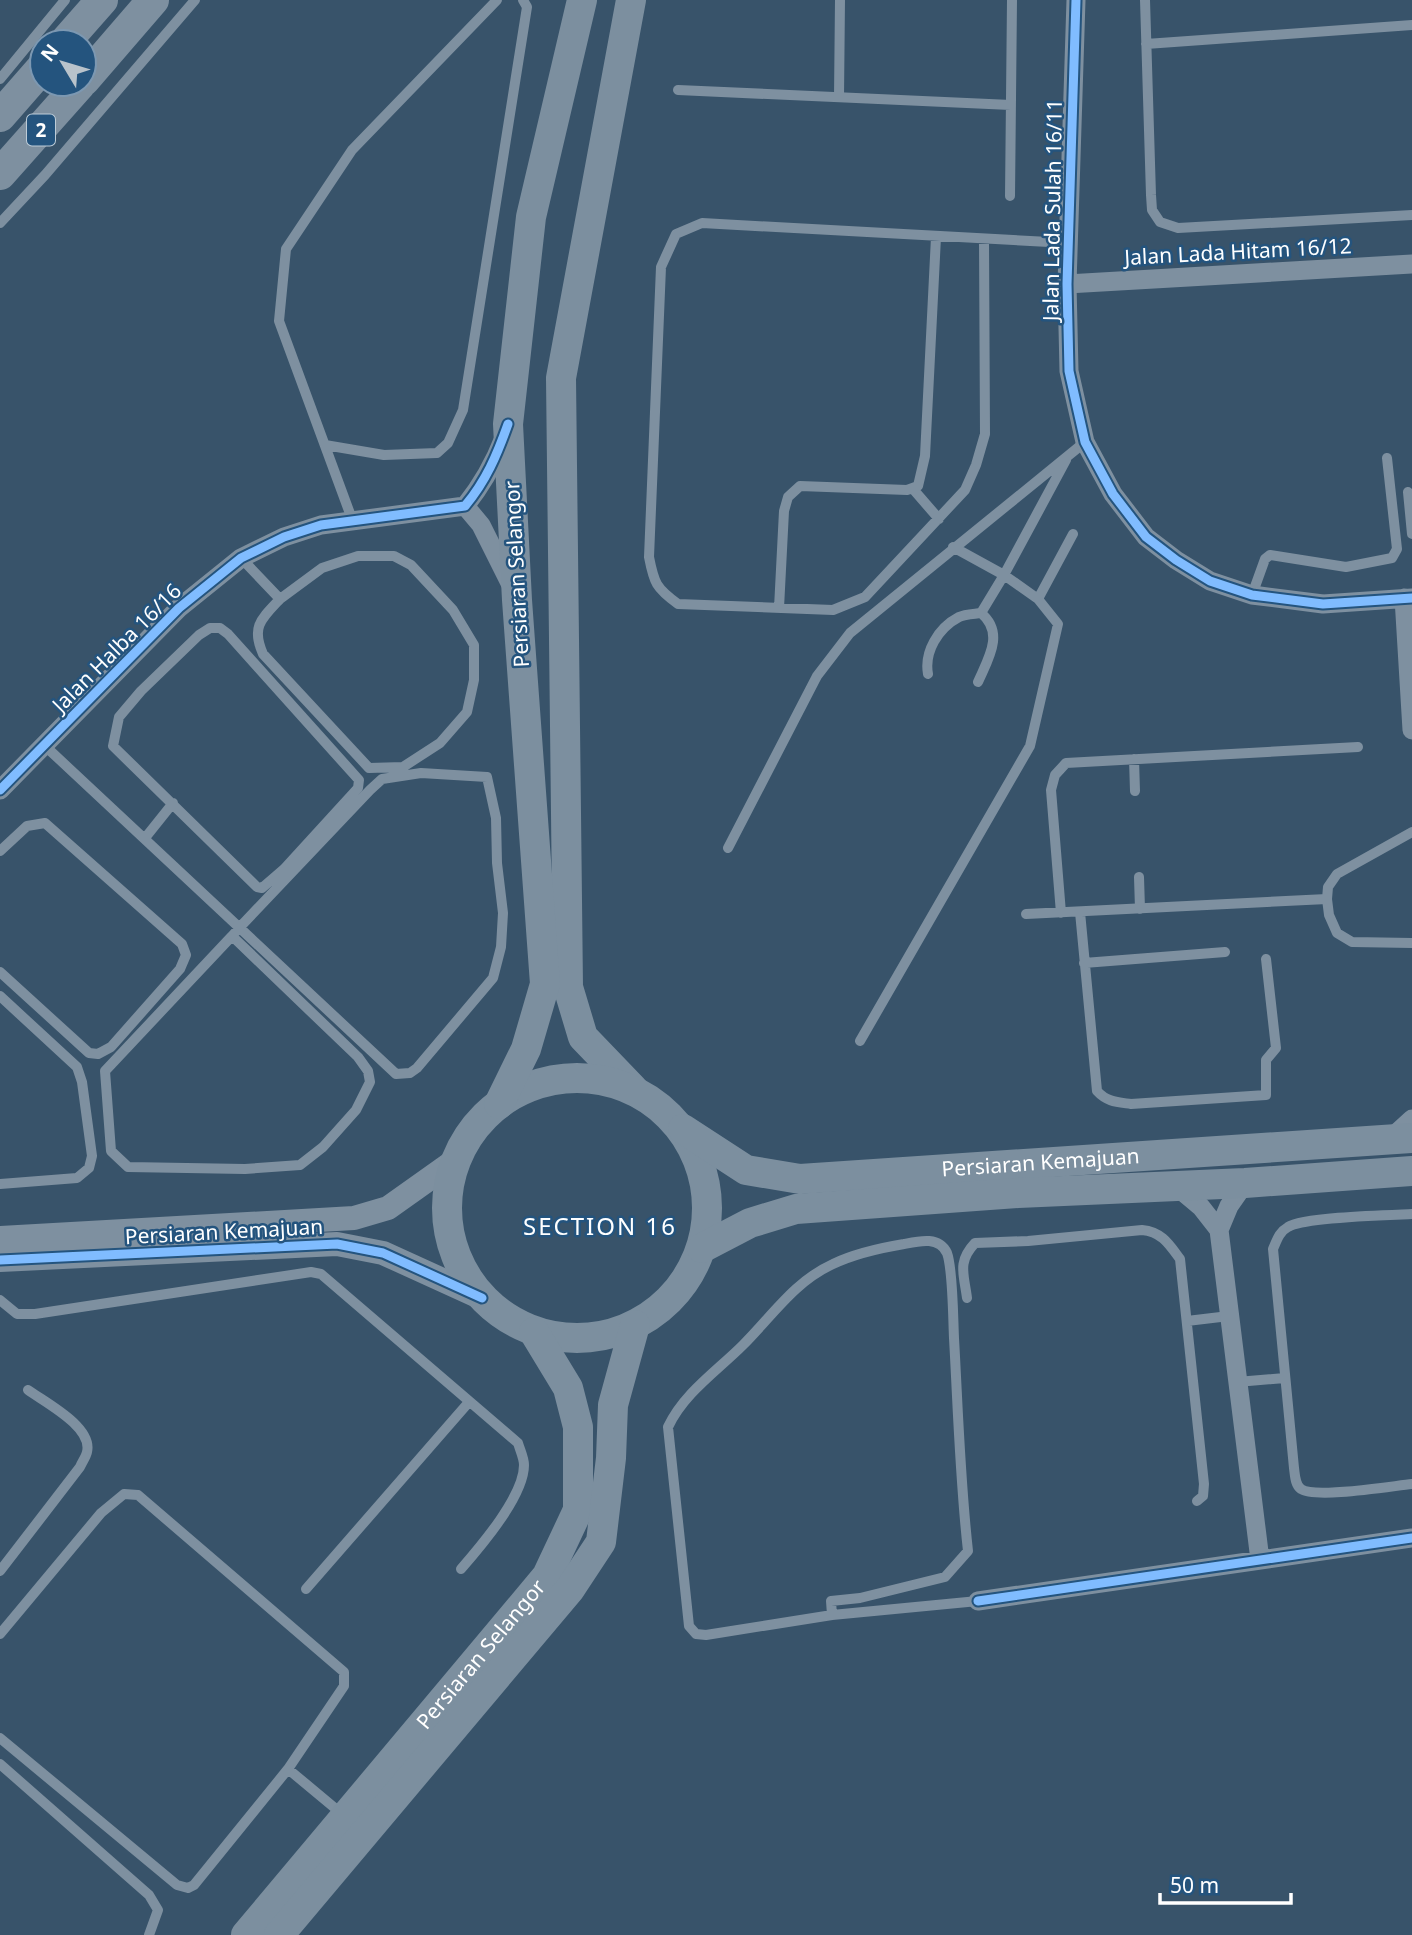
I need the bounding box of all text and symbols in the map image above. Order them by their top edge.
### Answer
north arrow [28,28,98,98]
text: N [35,38,65,67]
street label: Jalan Lada Sulah 16/11 [1036,99,1068,323]
road number: 2 [27,114,55,146]
street label: Jalan Lada Hitam 16/12 [1122,231,1352,271]
street label: Persiaran Selangor [497,480,535,668]
street label: Jalan Halba 16/16 [44,577,187,719]
street label: Persiaran Kemajuan [941,1141,1140,1182]
district label: SECTION 16 [523,1209,677,1242]
street label: Persiaran Kemajuan [124,1212,324,1250]
street label: Persiaran Selangor [410,1573,551,1735]
scale bar [1160,1862,1291,1906]
text: 50 m [1170,1871,1219,1899]

